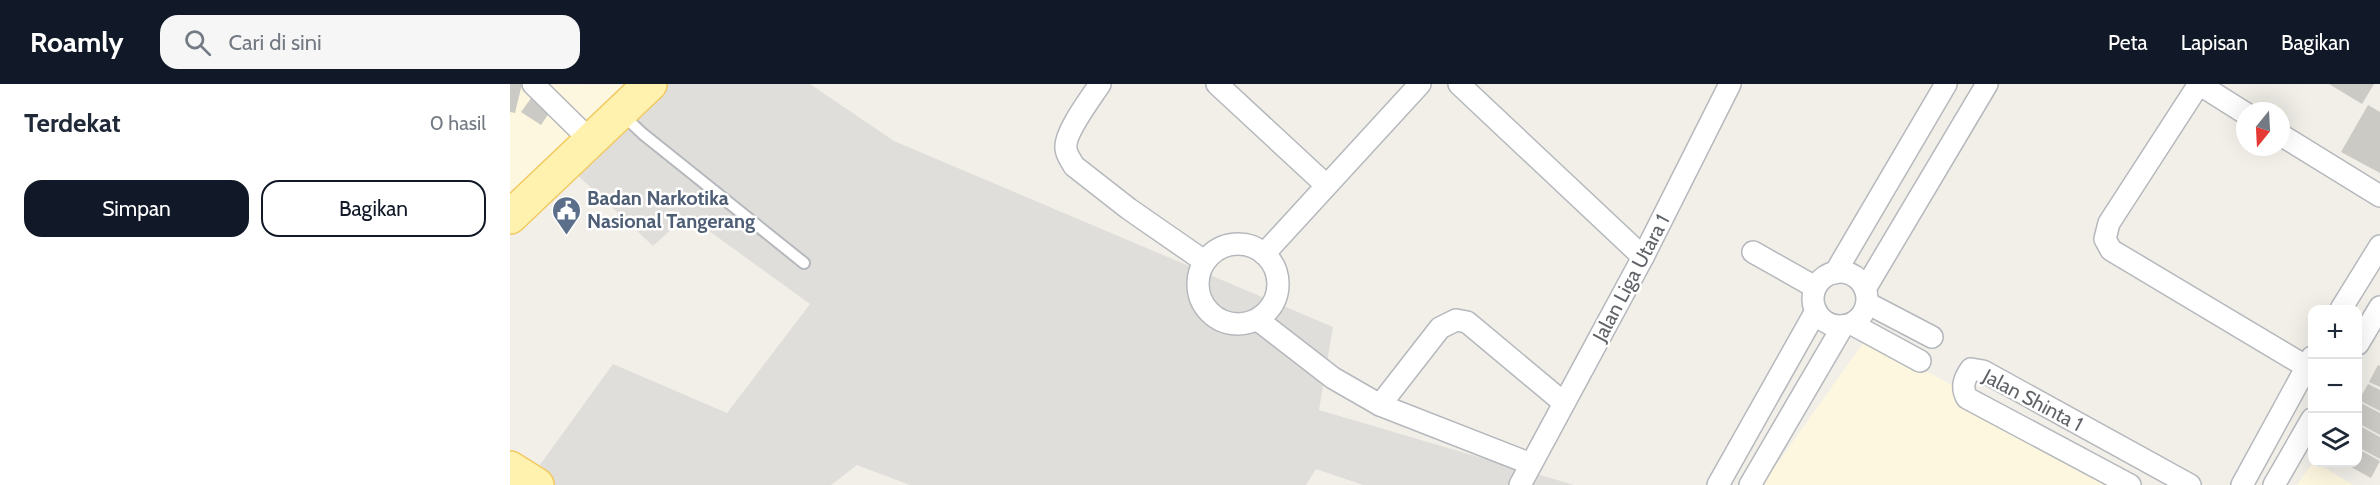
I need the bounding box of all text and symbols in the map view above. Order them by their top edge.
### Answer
search box [160,15,580,69]
text: Roamly [30,25,124,59]
icon: search [181,26,214,59]
text: Cari di sini [229,29,322,56]
text: Peta [2108,30,2148,55]
text: Lapisan [2181,30,2248,55]
text: Bagikan [2281,30,2350,55]
north arrow [2236,102,2290,156]
text: Terdekat [24,107,121,139]
text: 0 hasil [430,111,486,135]
button: Simpan [24,180,249,237]
button: Bagikan [261,180,486,237]
place label: Badan Narkotika Nasional Tangerang [587,186,755,233]
public building icon: Badan Narkotika Nasional Tangerang [550,194,582,236]
street label: Jalan Liga Utara 1 [1587,210,1675,346]
map controls [2308,305,2362,467]
button: + [2308,305,2362,359]
button: − [2308,359,2362,413]
street label: Jalan Shinta 1 [1978,363,2087,436]
button: layers [2308,413,2362,467]

